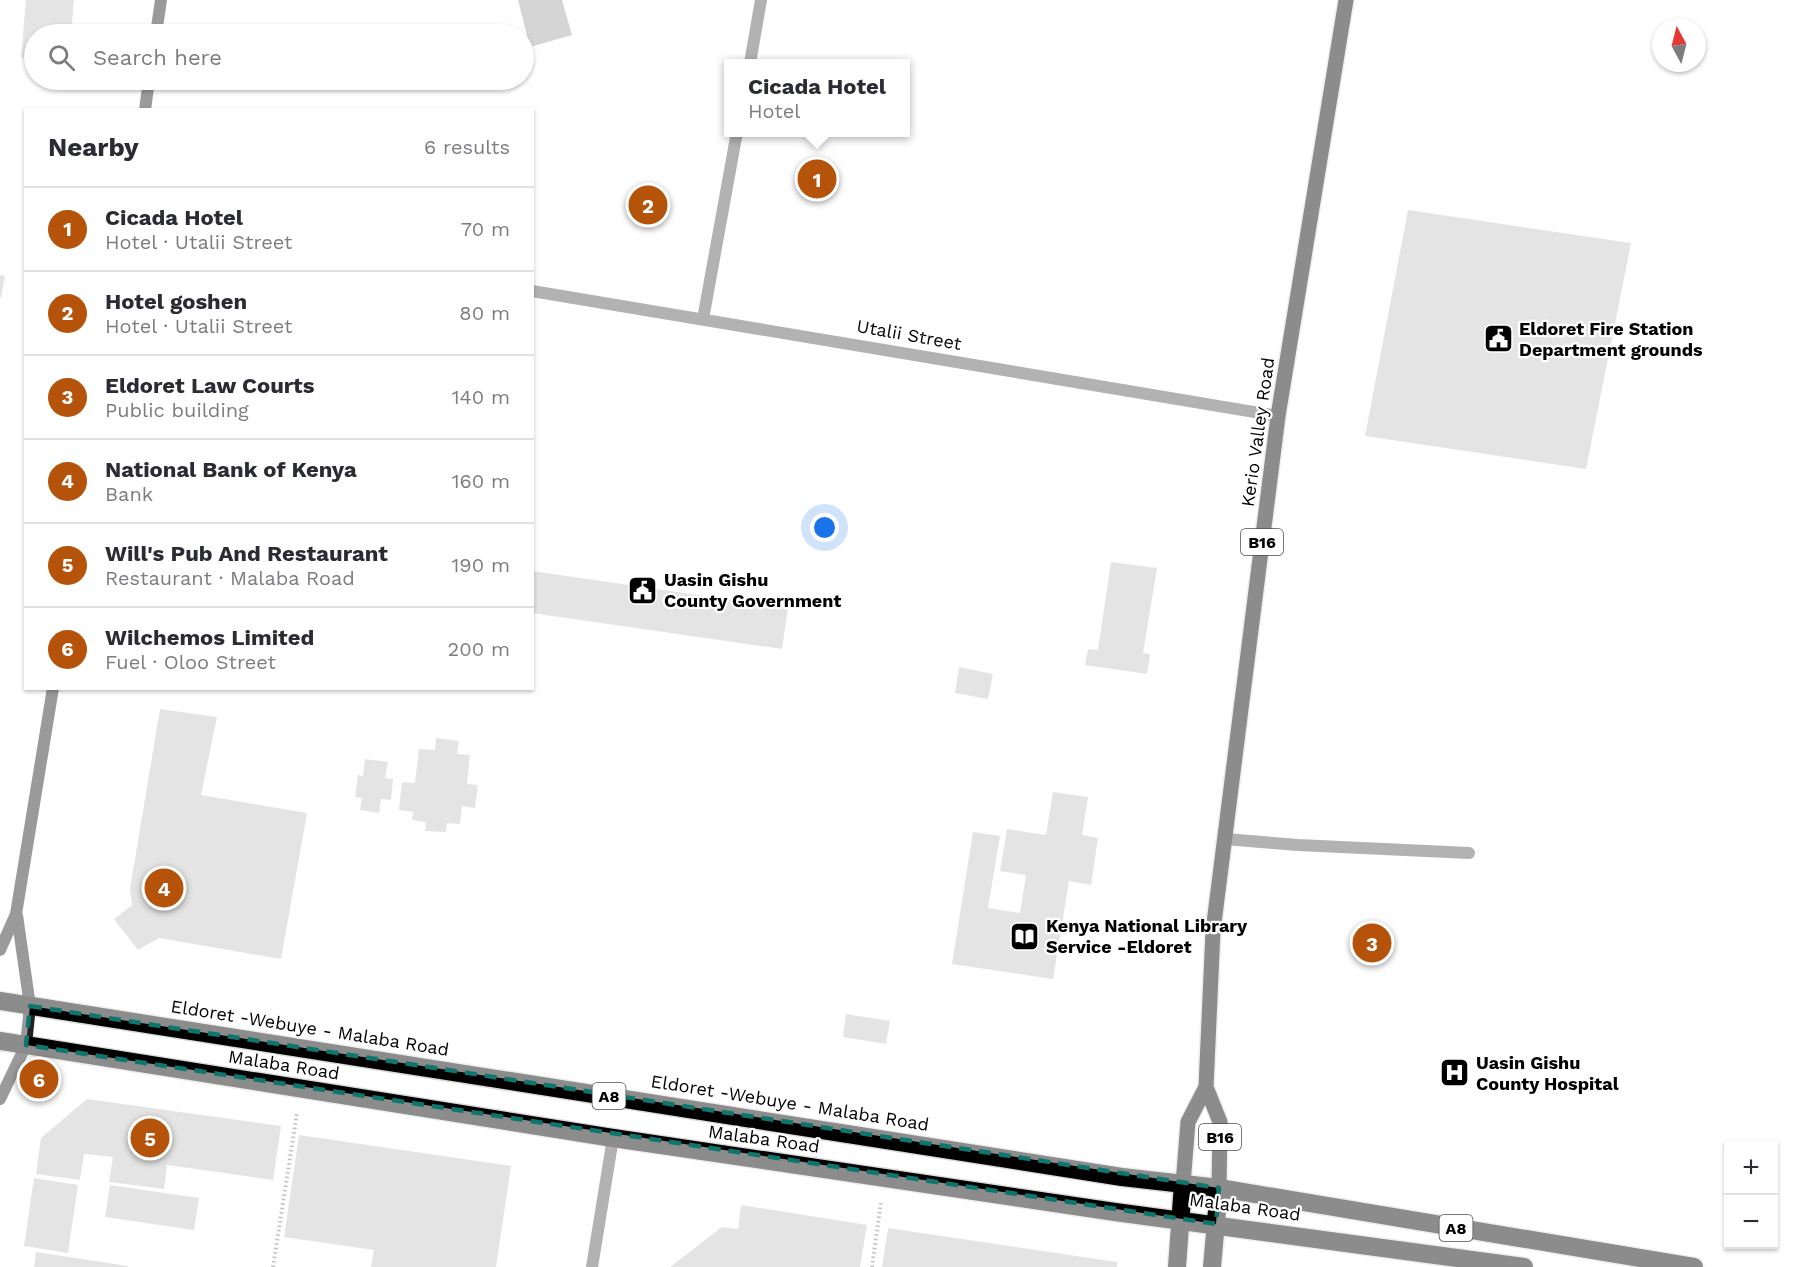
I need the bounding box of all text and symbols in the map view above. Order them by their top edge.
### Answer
north arrow [1652,18,1706,72]
search box [24,24,534,90]
icon: search [45,41,78,74]
text: Search here [93,45,222,70]
popup [724,59,910,137]
text: Cicada Hotel [748,74,886,99]
text: Hotel [748,99,800,123]
text: Nearby [48,132,139,162]
text: 6 results [424,135,510,159]
pin: 1 [798,156,836,201]
pin: 2 [628,182,668,228]
text: Cicada Hotel [105,205,243,230]
text: 1 [63,217,72,241]
text: 70 m [461,217,510,241]
text: Hotel · Utalii Street [105,230,292,254]
text: Hotel goshen [105,289,247,314]
text: 2 [62,301,73,325]
text: 80 m [459,301,510,325]
text: Hotel · Utalii Street [105,314,292,338]
street label: Utalii Street [855,315,963,354]
place label: Eldoret Fire Station Department grounds [1519,318,1703,360]
public building icon: Eldoret Fire Station Department grounds [1482,323,1514,355]
street label: Kerio Valley Road [1237,356,1278,508]
text: Eldoret Law Courts [105,373,314,398]
text: 3 [62,385,73,409]
text: 140 m [452,385,510,409]
text: Public building [105,398,249,422]
text: National Bank of Kenya [105,457,357,482]
text: 4 [61,469,74,493]
text: 160 m [452,469,510,493]
text: Bank [105,482,153,506]
your location [810,513,839,542]
road number: B16 [1241,529,1283,555]
text: Will's Pub And Restaurant [105,541,388,566]
text: 5 [62,553,73,577]
text: 190 m [452,553,510,577]
text: Restaurant · Malaba Road [105,566,355,590]
place label: Uasin Gishu County Government [664,569,841,611]
public building icon: Uasin Gishu County Government [627,574,659,606]
text: Wilchemos Limited [105,625,314,650]
text: 6 [61,637,74,661]
text: 200 m [448,637,510,661]
text: Fuel · Oloo Street [105,650,276,674]
pin: 4 [144,866,184,910]
place label: Kenya National Library Service -Eldoret [1046,915,1248,957]
library icon: Kenya National Library Service -Eldoret [1009,920,1041,952]
pin: 3 [1352,920,1392,966]
street label: Eldoret -Webuye - Malaba Road [169,995,451,1060]
street label: Malaba Road [227,1045,341,1084]
place label: Uasin Gishu County Hospital [1476,1052,1619,1094]
pin: 6 [20,1056,58,1102]
hospital icon: Uasin Gishu County Hospital [1439,1057,1471,1089]
street label: Eldoret -Webuye - Malaba Road [649,1070,931,1135]
road number: A8 [592,1083,626,1109]
pin: 5 [130,1116,170,1160]
street label: Malaba Road [707,1120,821,1157]
road number: B16 [1199,1124,1241,1150]
map controls [1724,1141,1778,1249]
button: + [1724,1141,1778,1195]
street label: Malaba Road [1188,1188,1302,1225]
button: − [1724,1195,1778,1249]
road number: A8 [1440,1215,1472,1241]

